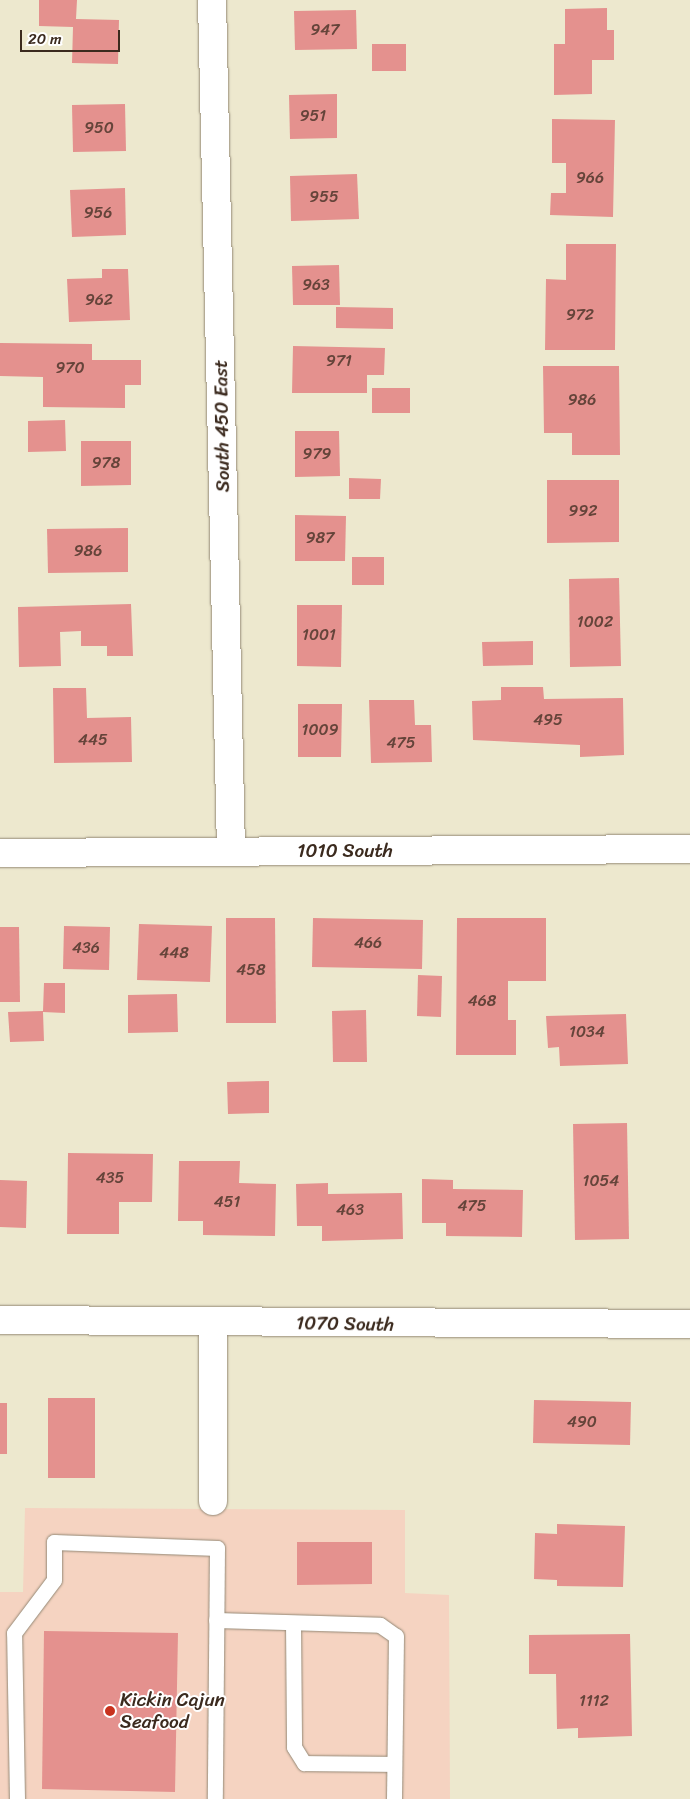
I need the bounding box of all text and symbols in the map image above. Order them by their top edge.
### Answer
scale bar [22,20,122,52]
house number: 947 [311,20,339,40]
text: 20 m [28,26,62,52]
house number: 951 [300,106,326,126]
house number: 950 [84,118,114,138]
house number: 966 [576,168,604,188]
house number: 955 [309,187,339,207]
house number: 956 [84,203,112,223]
house number: 963 [302,275,330,295]
house number: 962 [85,290,113,310]
house number: 972 [566,305,594,325]
house number: 971 [326,351,352,371]
house number: 970 [55,358,85,378]
street label: South 450 East [209,360,235,492]
house number: 986 [568,390,596,410]
house number: 979 [303,444,331,464]
house number: 978 [92,453,120,473]
house number: 992 [569,501,597,521]
house number: 987 [306,528,334,548]
house number: 986 [74,541,102,561]
house number: 1002 [577,612,613,632]
house number: 1001 [302,625,336,645]
house number: 495 [533,710,563,730]
house number: 1009 [302,720,338,740]
house number: 445 [78,730,108,750]
house number: 475 [387,733,415,753]
street label: 1010 South [297,840,393,862]
house number: 466 [354,933,382,953]
house number: 436 [72,938,100,958]
house number: 448 [159,943,189,963]
house number: 458 [236,960,266,980]
house number: 468 [468,991,496,1011]
house number: 1034 [569,1022,605,1042]
house number: 435 [96,1168,124,1188]
house number: 1054 [583,1171,619,1191]
house number: 451 [214,1192,240,1212]
house number: 475 [458,1196,486,1216]
house number: 463 [336,1200,364,1220]
street label: 1070 South [296,1312,394,1336]
house number: 490 [567,1412,597,1432]
place label: Kickin Cajun Seafood [120,1689,225,1733]
house number: 1112 [579,1691,609,1711]
marker: Kickin Cajun Seafood [104,1705,116,1717]

